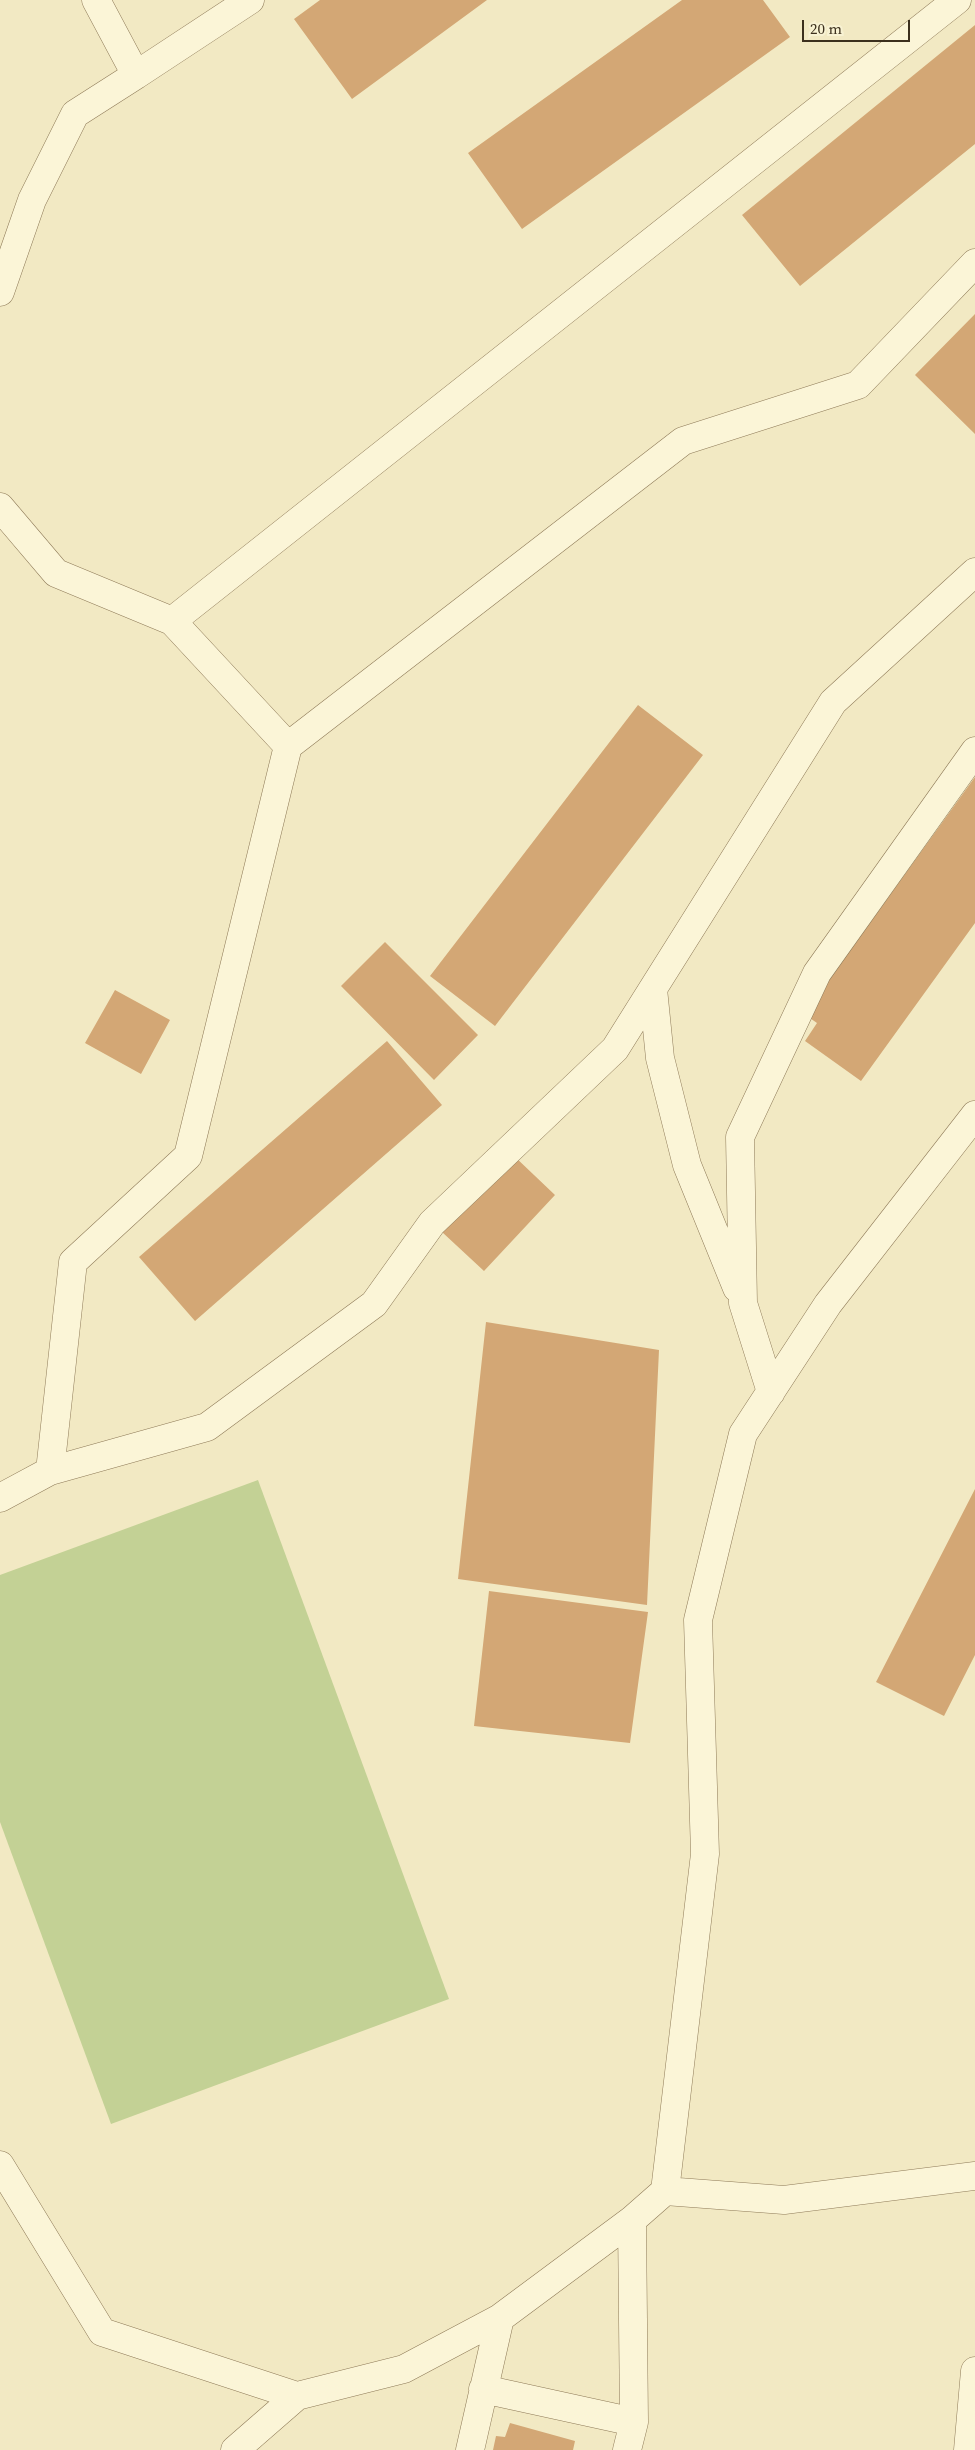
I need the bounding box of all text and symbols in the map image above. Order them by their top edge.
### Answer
scale bar [805,10,912,42]
text: 20 m [810,18,842,39]

